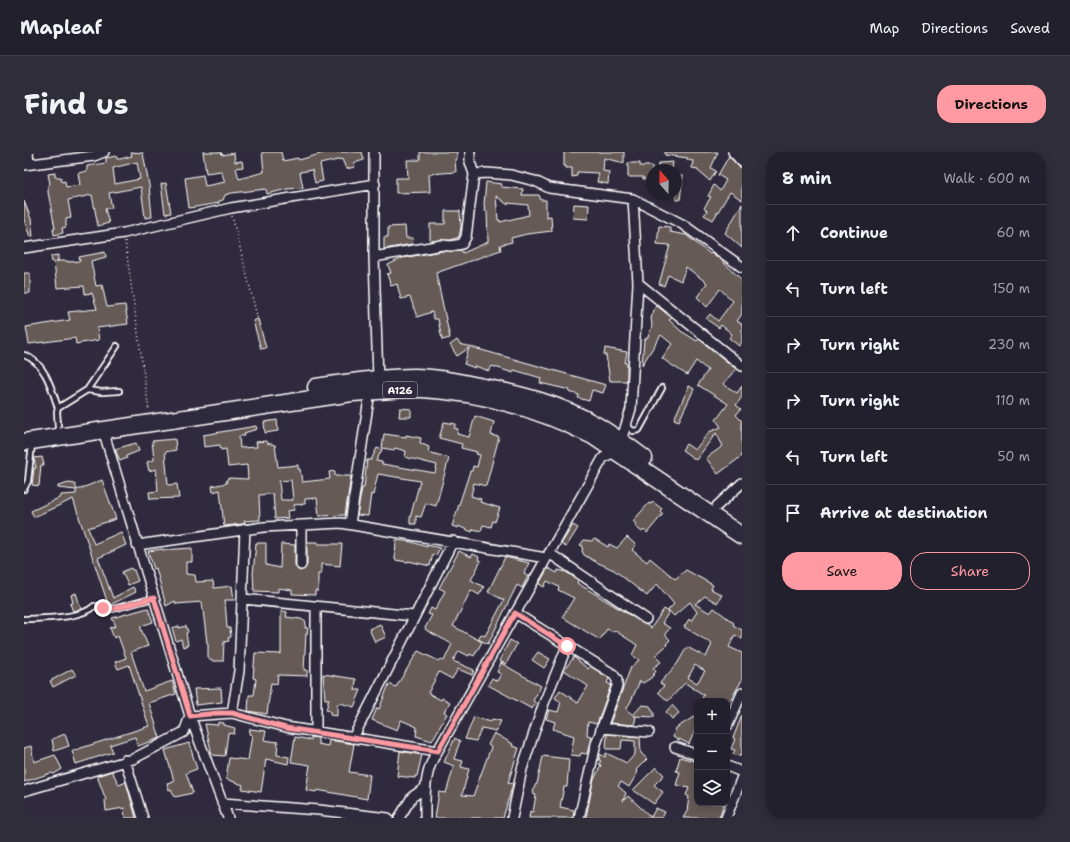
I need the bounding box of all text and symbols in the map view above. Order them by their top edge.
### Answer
text: Mapleaf [20,15,102,40]
text: Map [870,19,900,37]
text: Directions [922,19,988,37]
text: Saved [1010,19,1050,37]
text: Find us [24,85,129,123]
button: Directions [937,85,1046,123]
north arrow [646,164,682,200]
text: 8 min [782,167,832,189]
text: Walk · 600 m [944,170,1030,187]
icon: ahead [782,222,804,244]
text: Continue [820,223,888,243]
text: 60 m [997,224,1030,241]
icon: left [782,278,804,300]
text: Turn left [820,279,888,299]
text: 150 m [992,280,1030,297]
icon: right [782,334,804,356]
text: Turn right [820,335,900,355]
text: 230 m [988,336,1030,353]
road number: A126 [383,382,417,398]
icon: right [782,390,804,412]
text: Turn right [820,391,900,411]
text: 110 m [995,392,1030,409]
icon: left [782,446,804,468]
text: Turn left [820,447,888,467]
text: 50 m [997,448,1030,465]
icon: arrive [782,502,804,524]
text: Arrive at destination [820,503,988,523]
button: Save [782,552,902,590]
button: Share [910,552,1030,590]
route end [94,599,112,617]
route start [558,637,576,655]
map controls [694,698,730,806]
button: + [694,698,730,734]
button: − [694,734,730,770]
button: layers [694,770,730,806]

